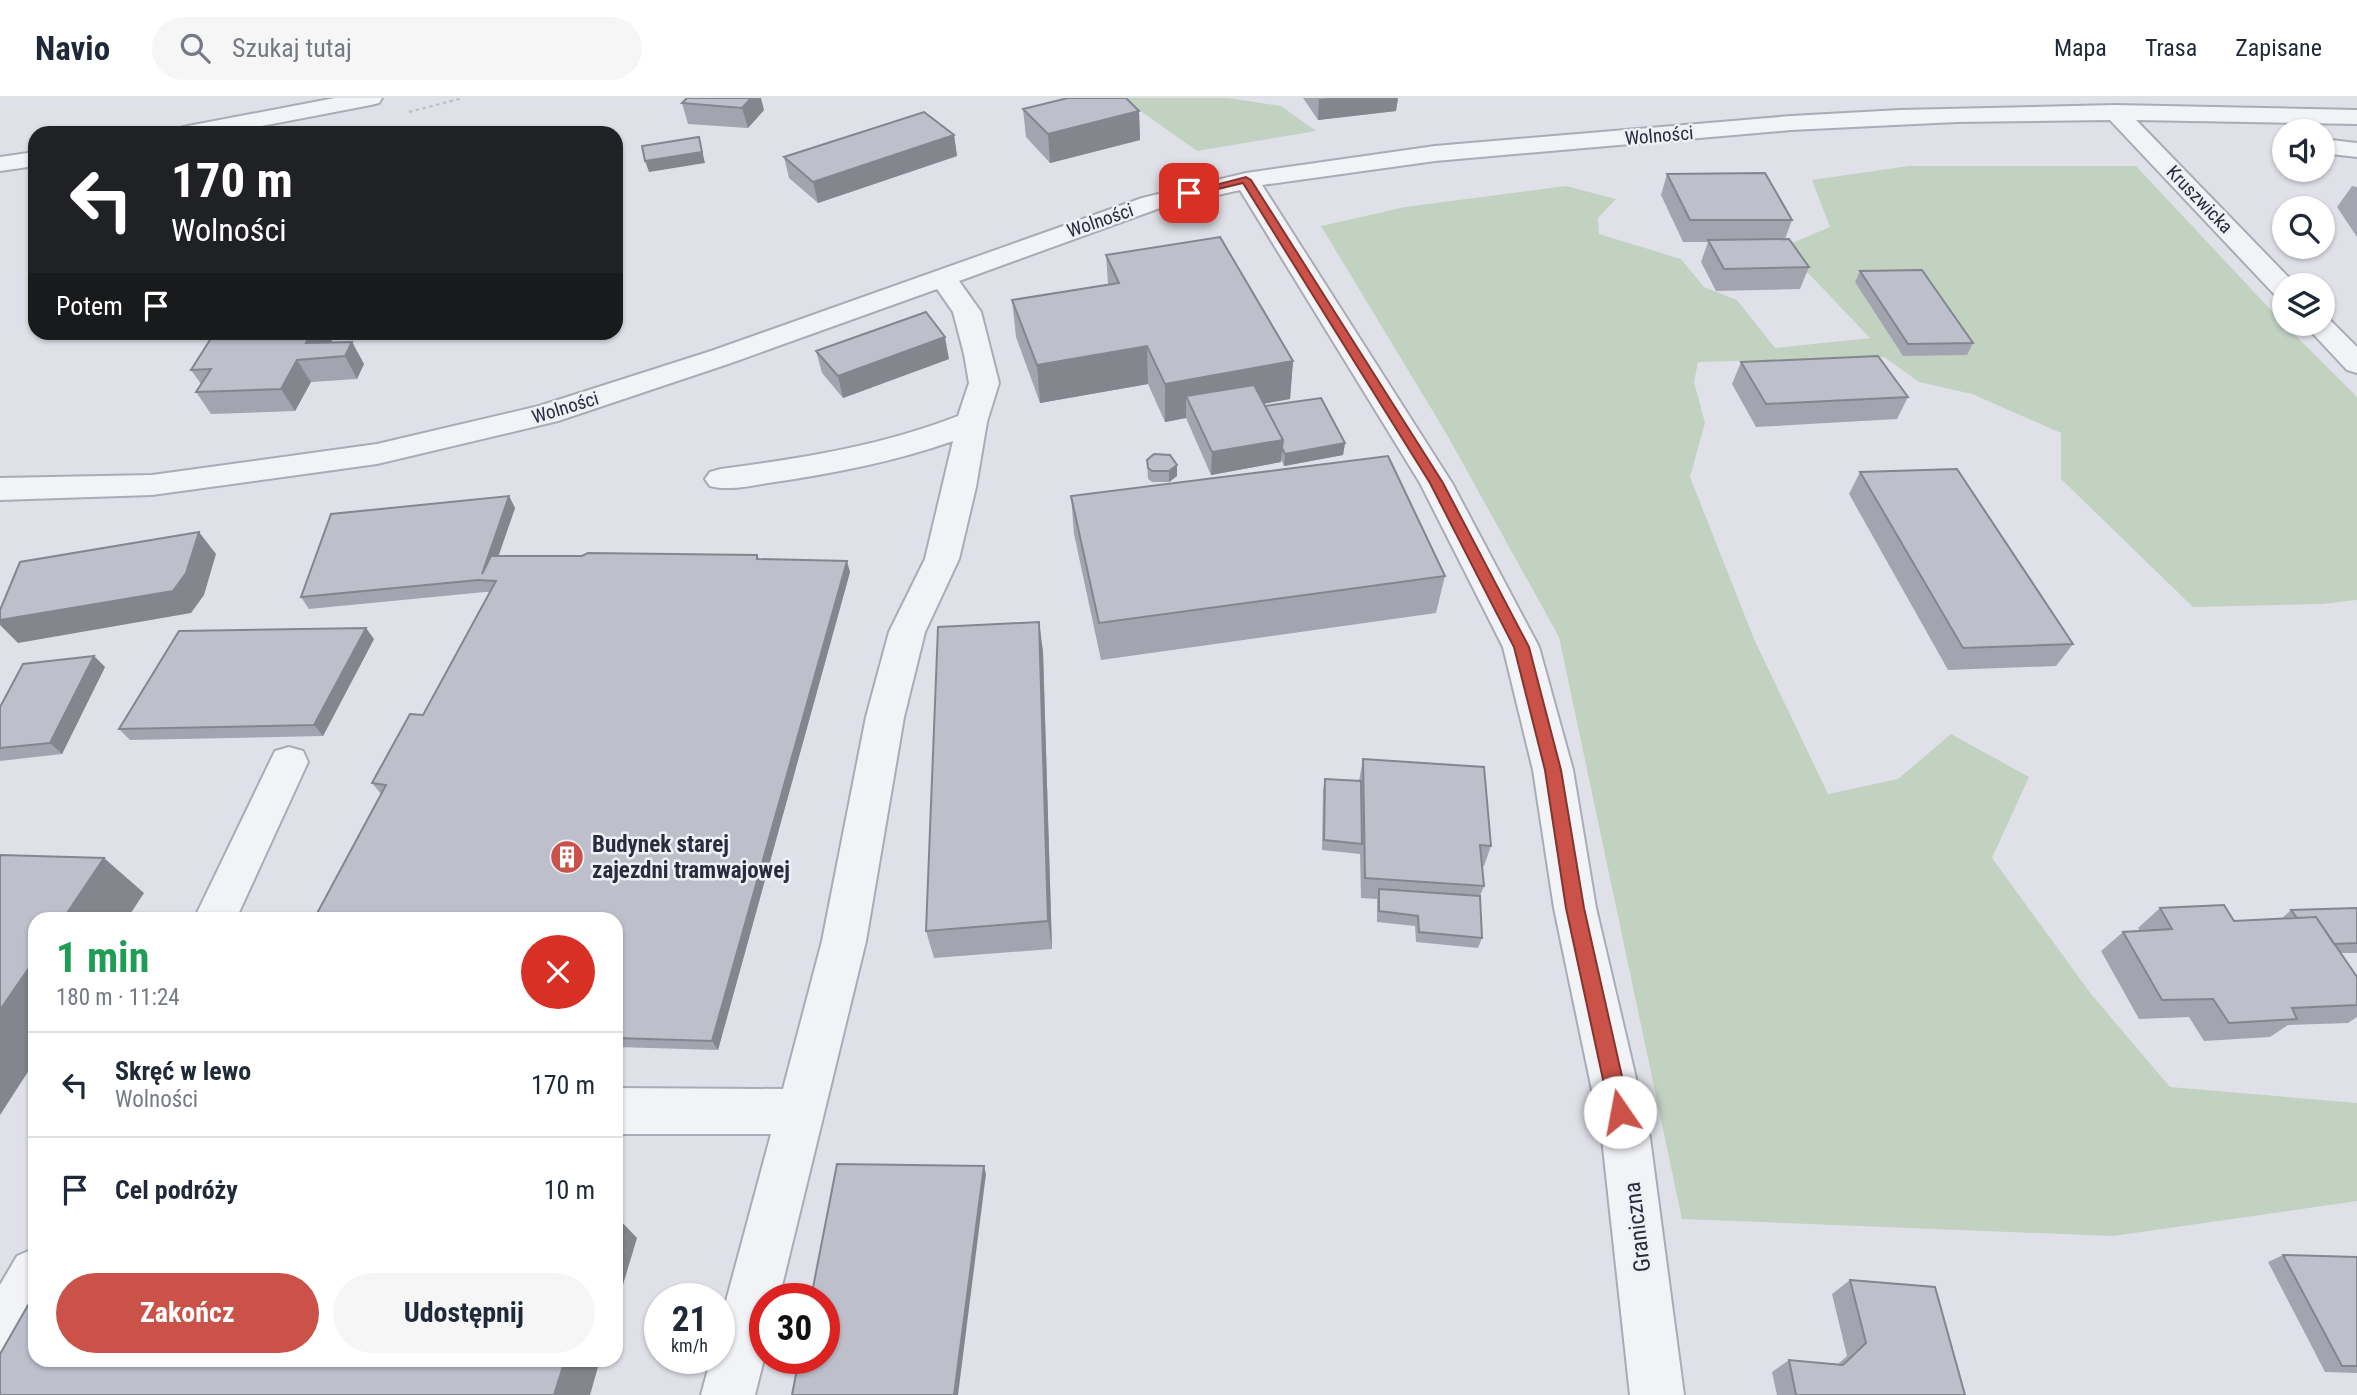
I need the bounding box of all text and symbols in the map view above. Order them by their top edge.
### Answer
search box [152,17,642,80]
text: Navio [35,29,110,68]
icon: search [176,29,214,67]
text: Szukaj tutaj [232,33,352,63]
text: Mapa [2054,34,2107,62]
text: Trasa [2145,34,2197,62]
text: Zapisane [2235,34,2322,62]
map controls [2272,119,2335,336]
button: sound [2272,119,2335,182]
street label: Wolności [1624,121,1694,150]
text: 170 m [171,152,293,209]
icon: left [56,154,147,245]
street label: Kruszwicka [2162,161,2238,238]
pin [1159,163,1219,223]
icon: arrive [1170,174,1208,212]
button: search [2272,196,2335,259]
street label: Wolności [1064,198,1136,243]
text: Wolności [171,211,287,249]
button: layers [2272,273,2335,336]
icon: arrive [137,287,175,325]
text: Potem [56,291,123,321]
street label: Wolności [529,386,601,429]
place label: Budynek starej zajezdni tramwajowej [592,831,790,884]
building icon: Budynek starej zajezdni tramwajowej [548,838,586,876]
text: 1 min [56,933,149,982]
button: close [521,935,595,1009]
text: 180 m · 11:24 [56,984,180,1011]
text: Skręć w lewo [115,1056,251,1086]
icon: left [56,1066,94,1104]
text: 170 m [531,1070,595,1100]
position arrow [1583,1075,1657,1149]
text: Wolności [115,1086,198,1113]
icon: arrive [56,1171,94,1209]
text: Cel podróży [115,1175,238,1205]
text: 10 m [544,1175,595,1205]
street label: Graniczna [1619,1180,1656,1273]
button: Zakończ [56,1273,319,1353]
button: Udostępnij [333,1273,595,1353]
speed limit sign: 30 [749,1283,840,1374]
text: 21 [672,1299,707,1340]
text: km/h [671,1335,708,1356]

